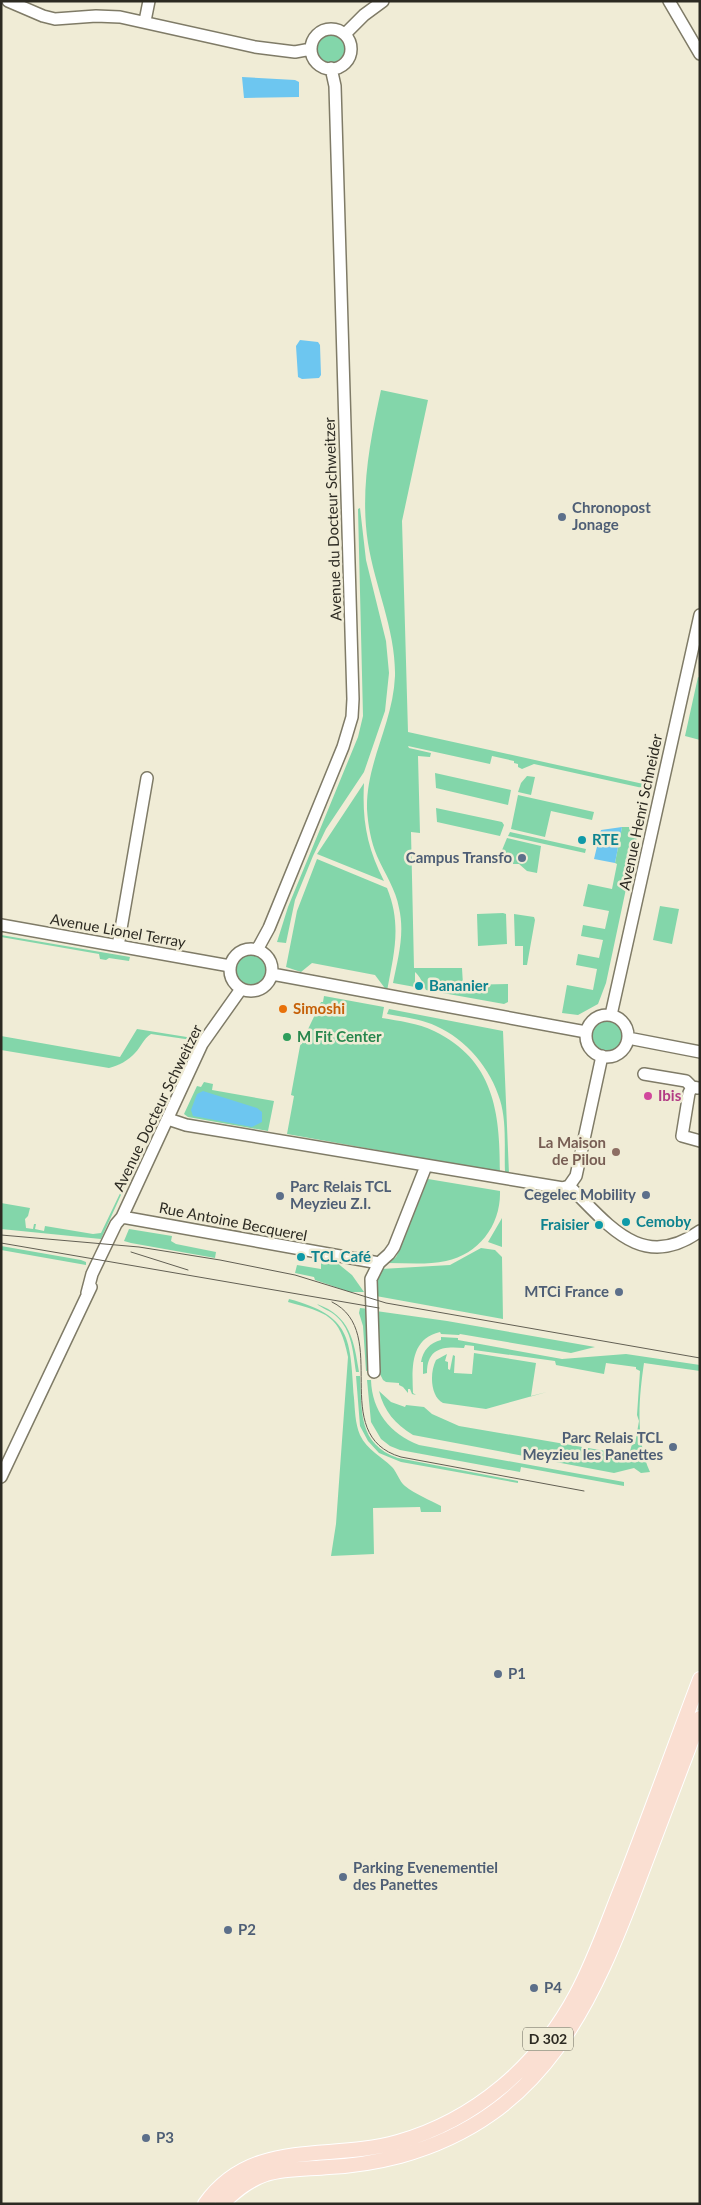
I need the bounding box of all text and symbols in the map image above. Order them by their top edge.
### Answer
street label: Avenue du Docteur Schweitzer [319,416,345,621]
place label: Chronopost Jonage [572,498,651,533]
marker: Chronopost Jonage [556,511,568,523]
street label: Avenue Henri Schneider [615,732,665,892]
place label: RTE [592,830,619,848]
marker: RTE [576,834,588,846]
place label: Campus Transfo [406,848,512,866]
marker: Campus Transfo [516,852,528,864]
street label: Avenue Lionel Terray [49,909,188,951]
place label: Bananier [429,976,489,994]
marker: Bananier [413,980,425,992]
place label: Simoshi [293,999,345,1017]
marker: Simoshi [277,1003,289,1015]
street label: Avenue Docteur Schweitzer [109,1021,206,1194]
place label: M Fit Center [297,1027,382,1045]
marker: M Fit Center [281,1031,293,1043]
place label: Ibis [658,1086,682,1104]
marker: Ibis [642,1090,654,1102]
place label: La Maison de Pilou [538,1133,606,1168]
marker: La Maison de Pilou [610,1146,622,1158]
place label: Parc Relais TCL Meyzieu Z.I. [290,1177,392,1212]
place label: Cegelec Mobility [524,1185,636,1203]
marker: Cegelec Mobility [640,1189,652,1201]
marker: Parc Relais TCL Meyzieu Z.I. [274,1190,286,1202]
street label: Rue Antoine Becquerel [158,1198,309,1244]
place label: Cemoby [636,1212,691,1230]
place label: Fraisier [540,1215,589,1233]
marker: Cemoby [620,1216,632,1228]
marker: Fraisier [593,1219,605,1231]
place label: TCL Café [311,1247,371,1265]
marker: TCL Café [295,1251,307,1263]
place label: MTCi France [524,1282,609,1300]
marker: MTCi France [613,1286,625,1298]
place label: Parc Relais TCL Meyzieu les Panettes [522,1428,663,1463]
marker: Parc Relais TCL Meyzieu les Panettes [667,1441,679,1453]
place label: P1 [508,1664,526,1682]
marker: P1 [492,1668,504,1680]
place label: Parking Evenementiel des Panettes [353,1858,498,1893]
marker: Parking Evenementiel des Panettes [337,1871,349,1883]
place label: P2 [238,1920,256,1938]
marker: P2 [222,1924,234,1936]
place label: P4 [544,1978,562,1996]
marker: P4 [528,1982,540,1994]
road number: D 302 [523,2028,573,2050]
place label: P3 [156,2128,174,2146]
marker: P3 [140,2132,152,2144]

